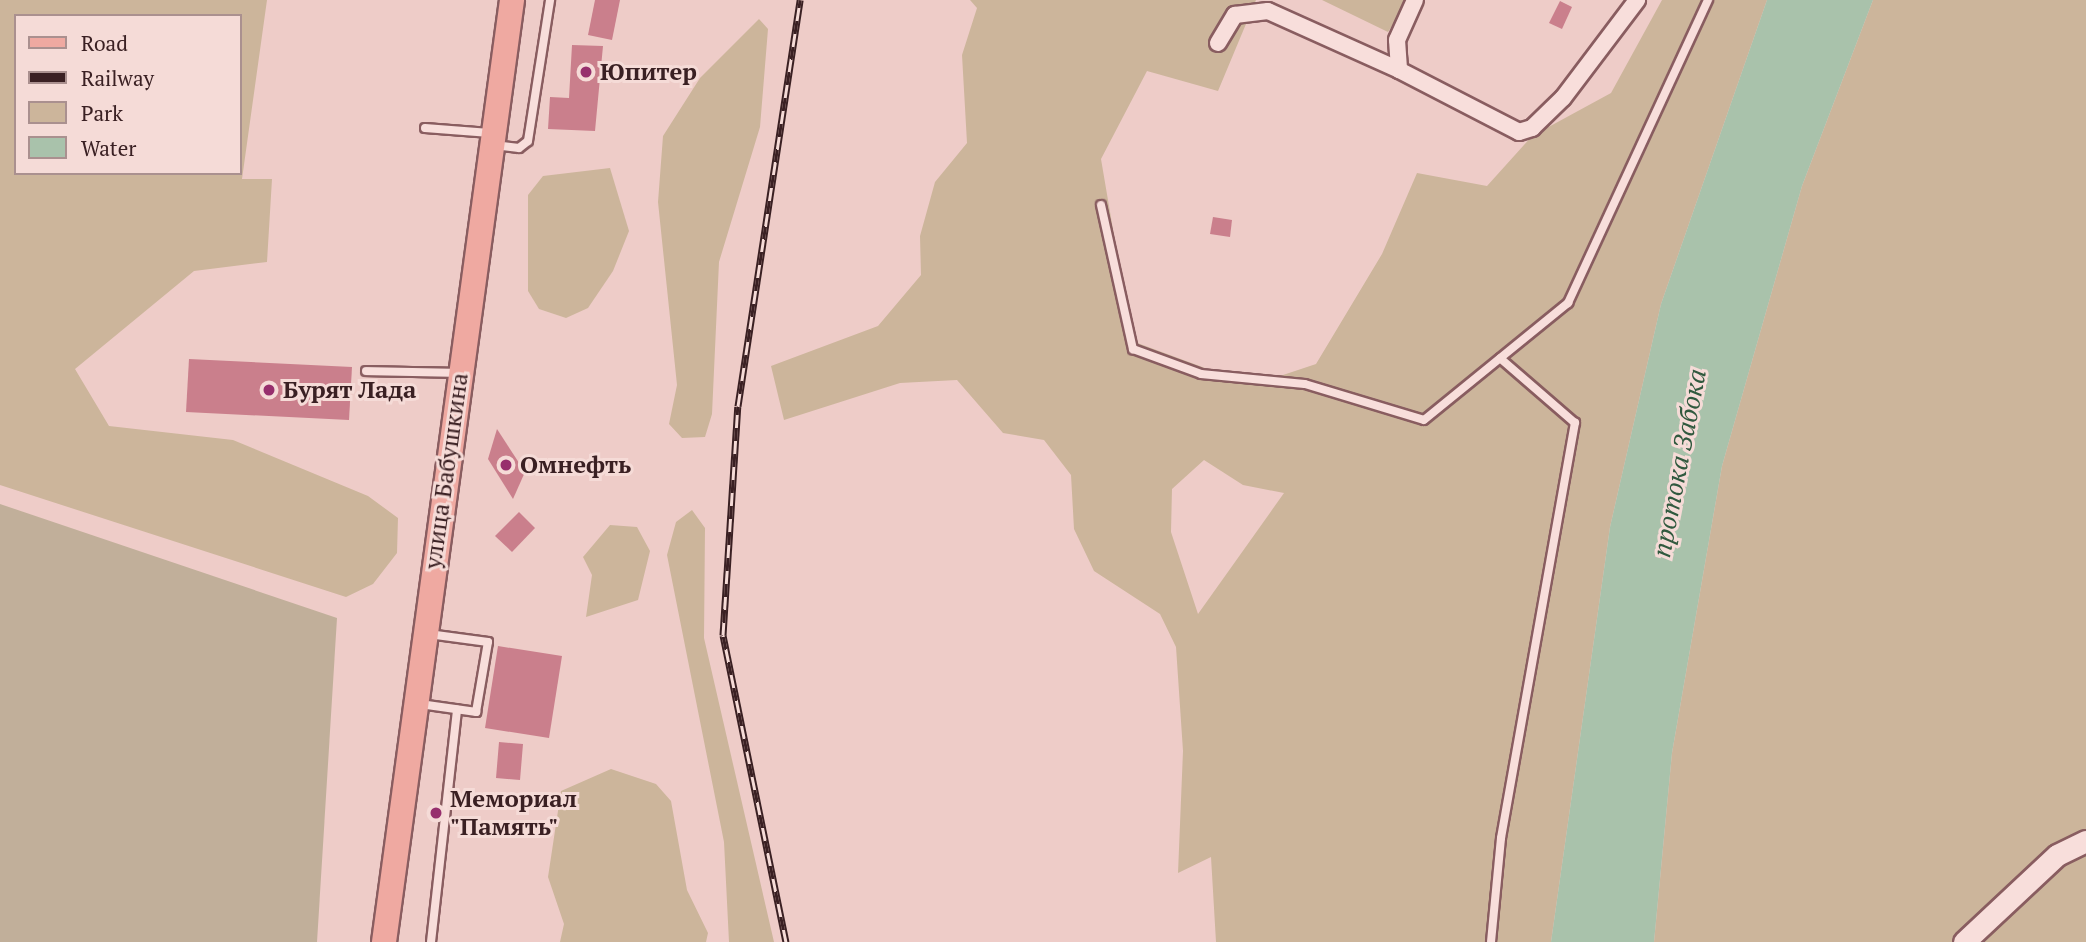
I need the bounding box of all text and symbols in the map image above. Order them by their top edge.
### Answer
legend [14,14,242,175]
text: Road [81,29,128,57]
place label: Юпитер [600,58,697,86]
text: Railway [81,64,154,92]
marker: Юпитер [578,64,594,80]
text: Park [81,99,123,127]
text: Water [81,134,136,162]
water label: протока Забока [1645,366,1713,560]
street label: улица Бабушкина [418,371,474,571]
place label: Бурят Лада [283,376,417,404]
marker: Бурят Лада [261,382,277,398]
place label: Омнефть [520,451,631,479]
marker: Омнефть [498,457,514,473]
place label: Мемориал "Память" [450,785,577,841]
marker: Мемориал "Память" [428,805,444,821]

